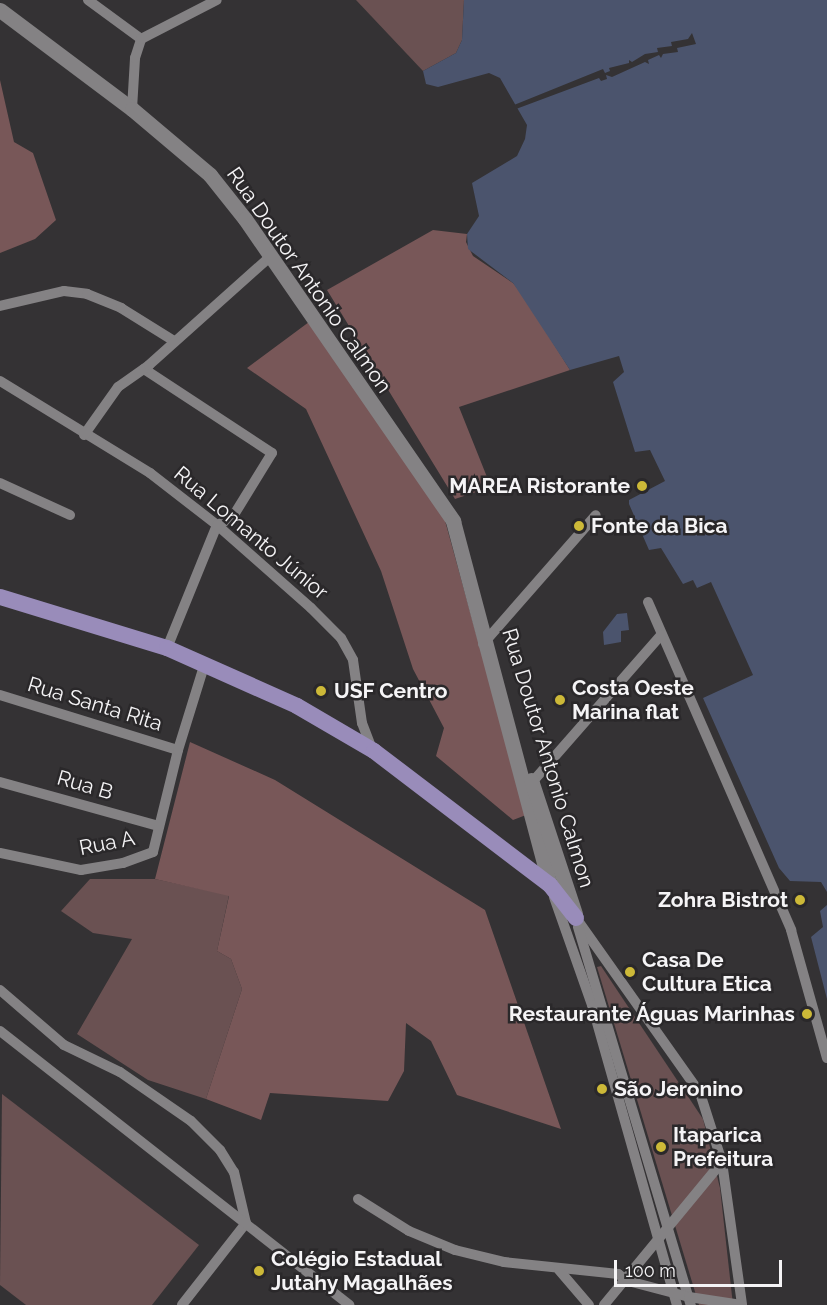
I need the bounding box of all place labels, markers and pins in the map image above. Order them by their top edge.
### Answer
place label: MAREA Ristorante [449,473,630,499]
marker: MAREA Ristorante [635,479,649,493]
place label: Fonte da Bica [591,513,727,539]
marker: Fonte da Bica [572,519,586,533]
place label: Costa Oeste Marina flat [572,675,694,725]
place label: USF Centro [334,678,448,704]
marker: USF Centro [312,682,330,700]
marker: Costa Oeste Marina flat [553,693,567,707]
place label: Zohra Bistrot [658,887,788,913]
marker: Zohra Bistrot [793,893,807,907]
place label: Casa De Cultura Etica [642,947,772,997]
marker: Casa De Cultura Etica [623,965,637,979]
place label: Restaurante Águas Marinhas [508,1001,795,1027]
marker: Restaurante Águas Marinhas [800,1007,814,1021]
place label: São Jeronino [614,1076,744,1102]
marker: São Jeronino [595,1082,609,1096]
place label: Itaparica Prefeitura [673,1122,773,1172]
marker: Itaparica Prefeitura [654,1140,668,1154]
place label: Colégio Estadual Jutahy Magalhães [271,1246,453,1296]
marker: Colégio Estadual Jutahy Magalhães [252,1264,266,1278]

